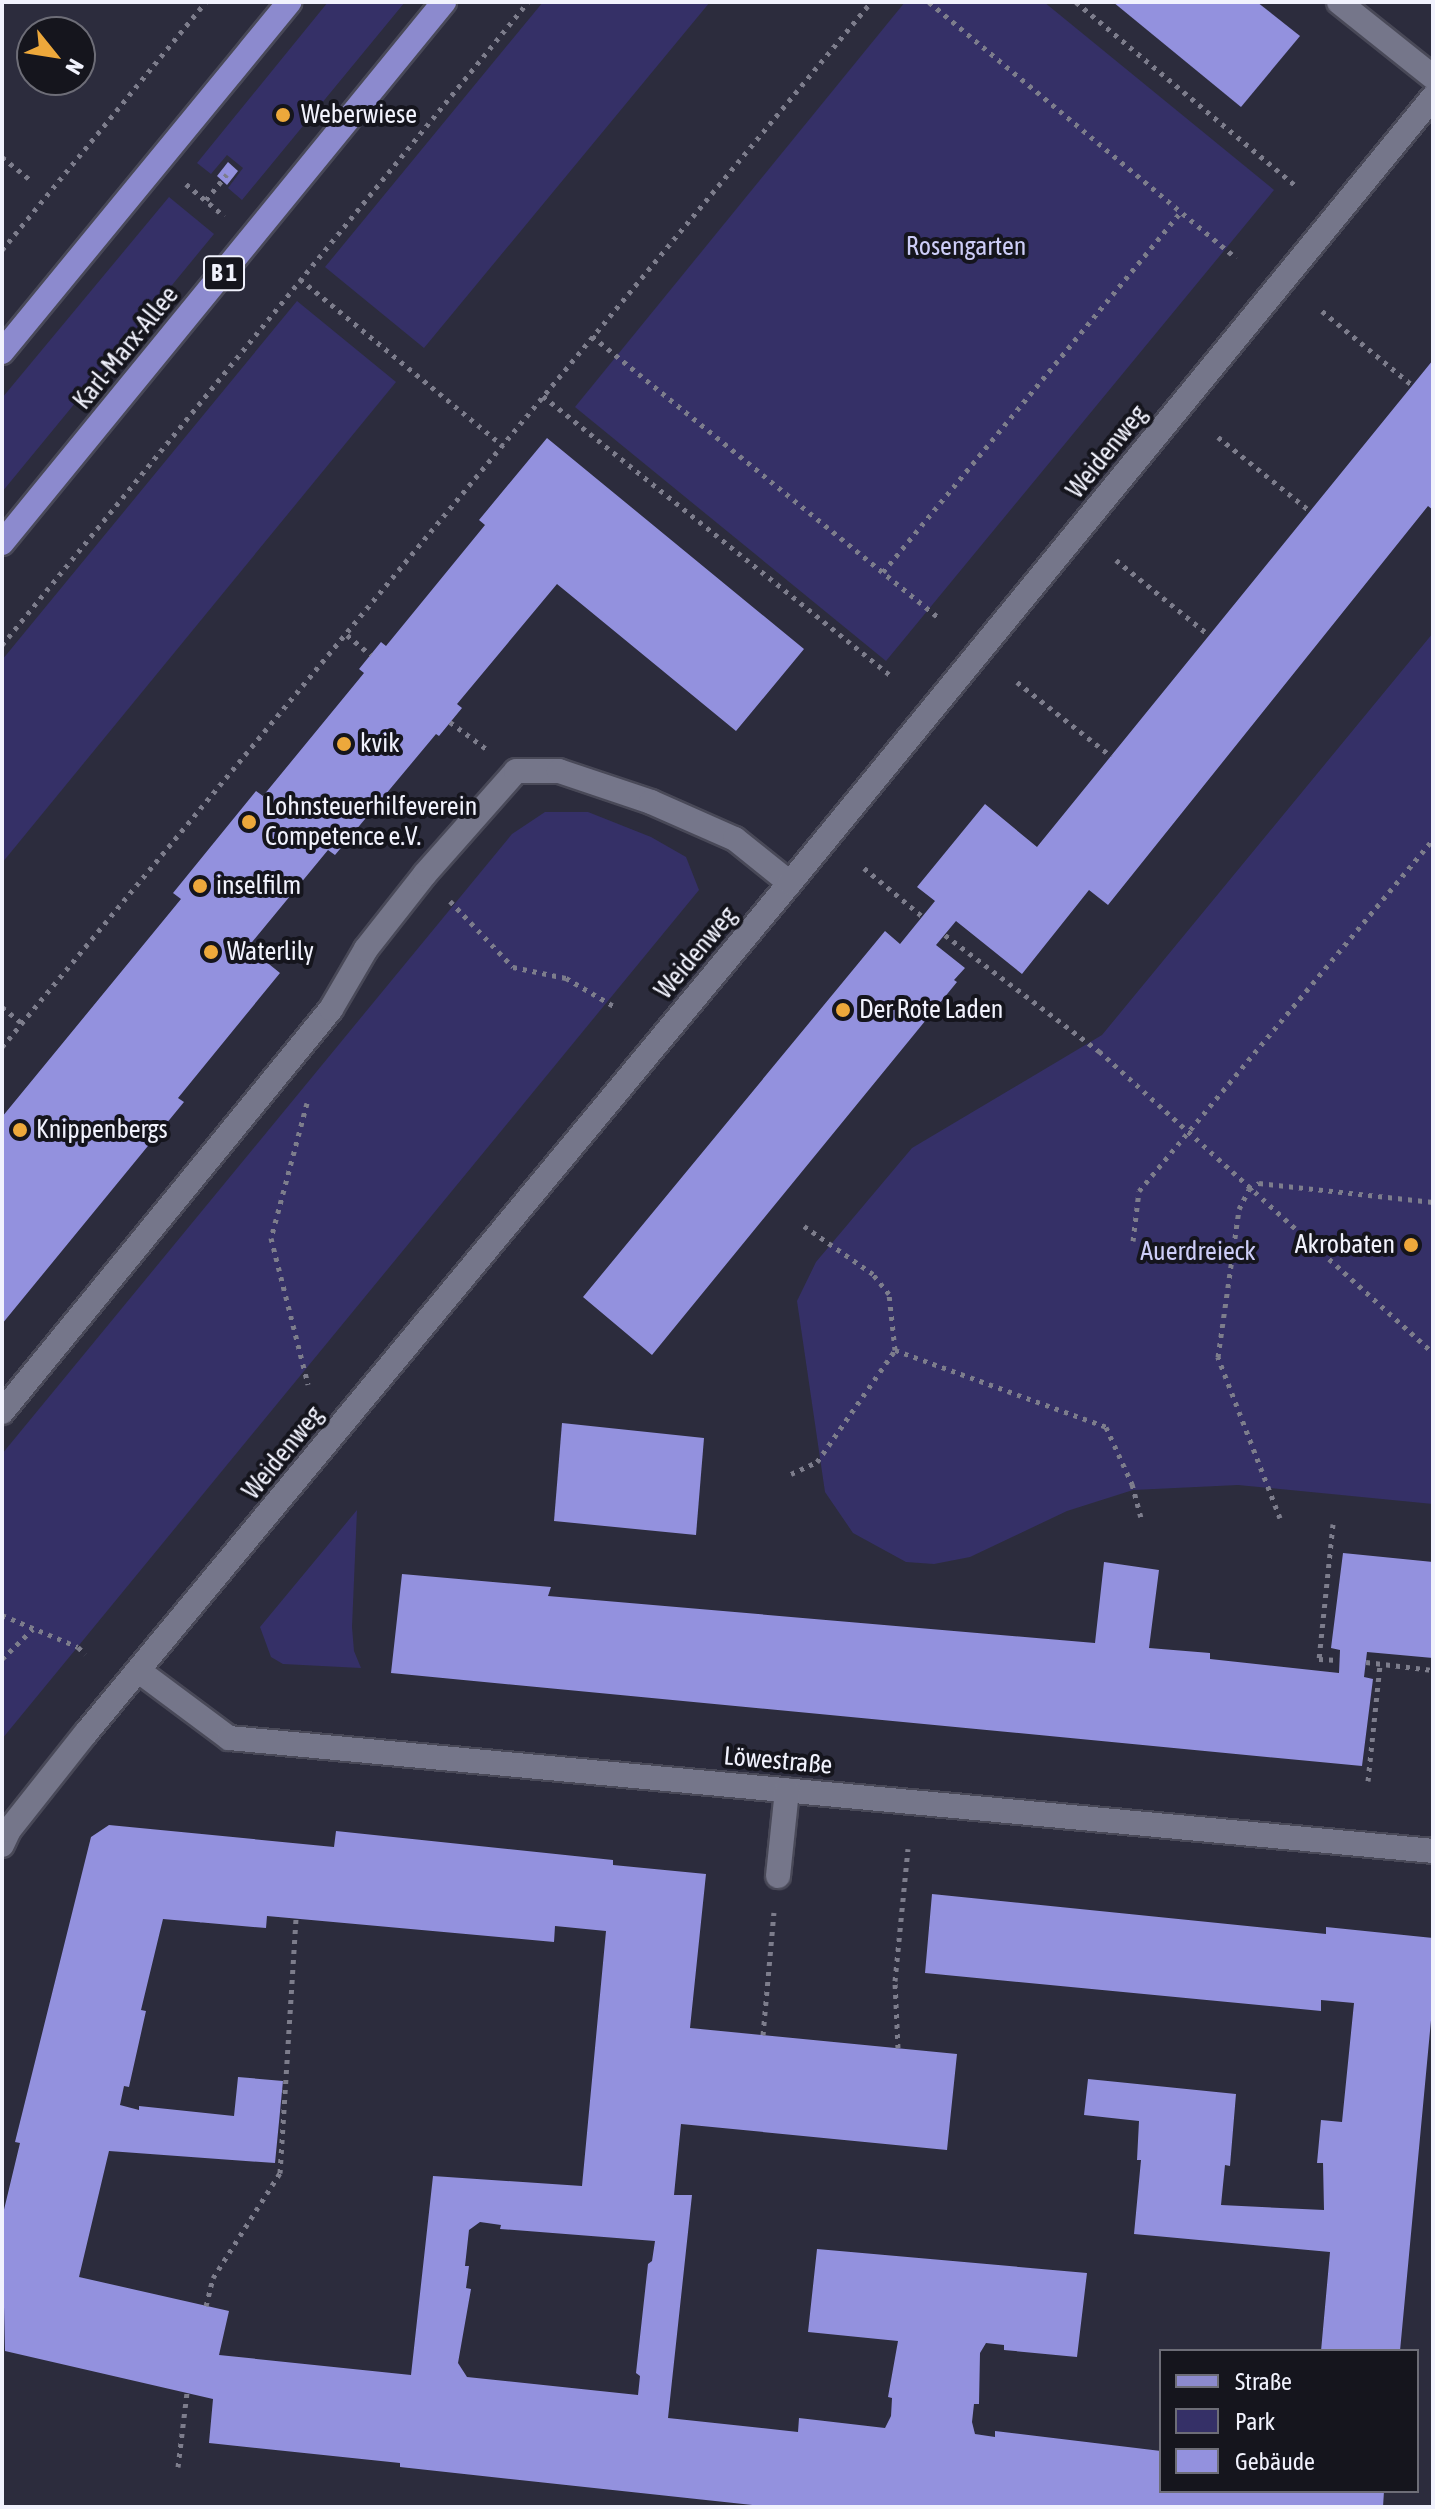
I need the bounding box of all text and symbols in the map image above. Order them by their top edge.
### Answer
north arrow [16,16,96,96]
text: N [61,55,90,79]
place label: Weberwiese [301,99,417,131]
marker: Weberwiese [272,104,294,126]
park label: Rosengarten [906,231,1026,263]
road number: B 1 [202,253,246,293]
street label: Karl-Marx-Allee [67,280,185,416]
street label: Weidenweg [1060,399,1154,505]
place label: kvik [360,728,400,760]
marker: kvik [335,735,353,753]
place label: Lohnsteuerhilfeverein Competence e.V. [265,791,477,852]
marker: Lohnsteuerhilfeverein Competence e.V. [240,813,258,831]
place label: inselfilm [216,870,301,902]
marker: inselfilm [191,877,209,895]
street label: Weidenweg [648,901,744,1005]
place label: Waterlily [227,936,314,968]
marker: Waterlily [202,943,220,961]
place label: Der Rote Laden [859,994,1003,1026]
marker: Der Rote Laden [834,1001,852,1019]
place label: Knippenbergs [36,1114,168,1146]
marker: Knippenbergs [11,1121,29,1139]
place label: Akrobaten [1295,1229,1395,1261]
park label: Auerdreieck [1140,1236,1256,1268]
marker: Akrobaten [1402,1236,1420,1254]
street label: Weidenweg [236,1400,330,1506]
street label: Löwestraße [722,1741,834,1781]
legend [1159,2349,1419,2493]
text: Straße [1235,2368,1292,2395]
text: Park [1235,2408,1275,2435]
text: Gebäude [1235,2448,1315,2475]

